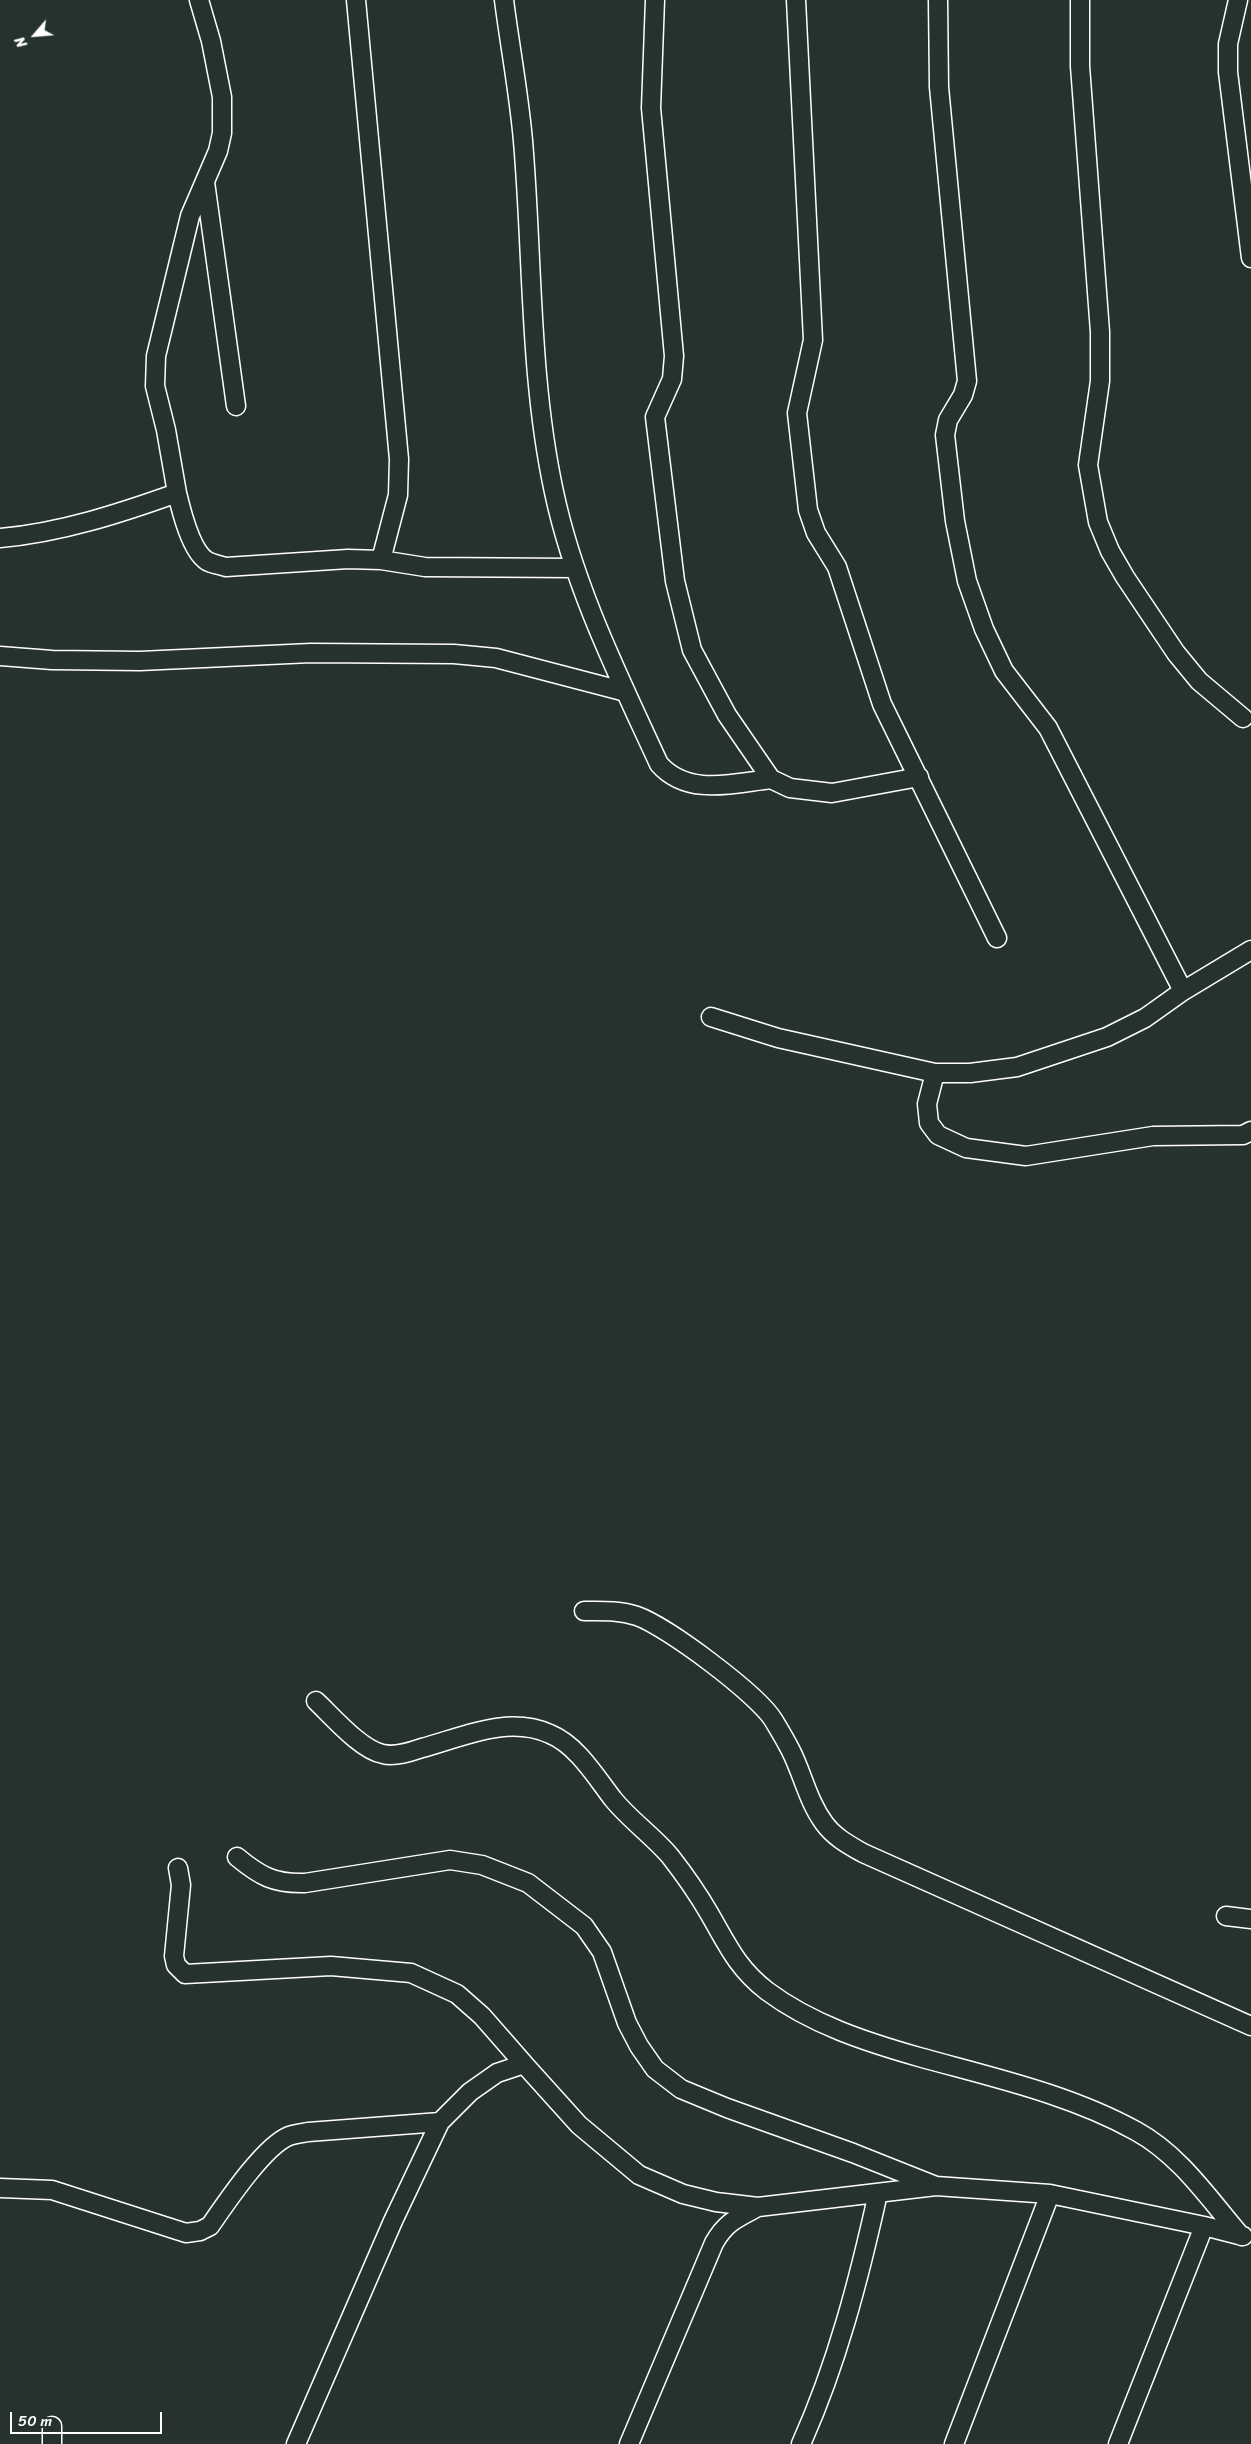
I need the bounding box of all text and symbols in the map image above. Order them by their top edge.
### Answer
north arrow [10,10,60,60]
text: N [8,32,35,52]
scale bar [12,2402,165,2434]
text: 50 m [18,2408,52,2434]

